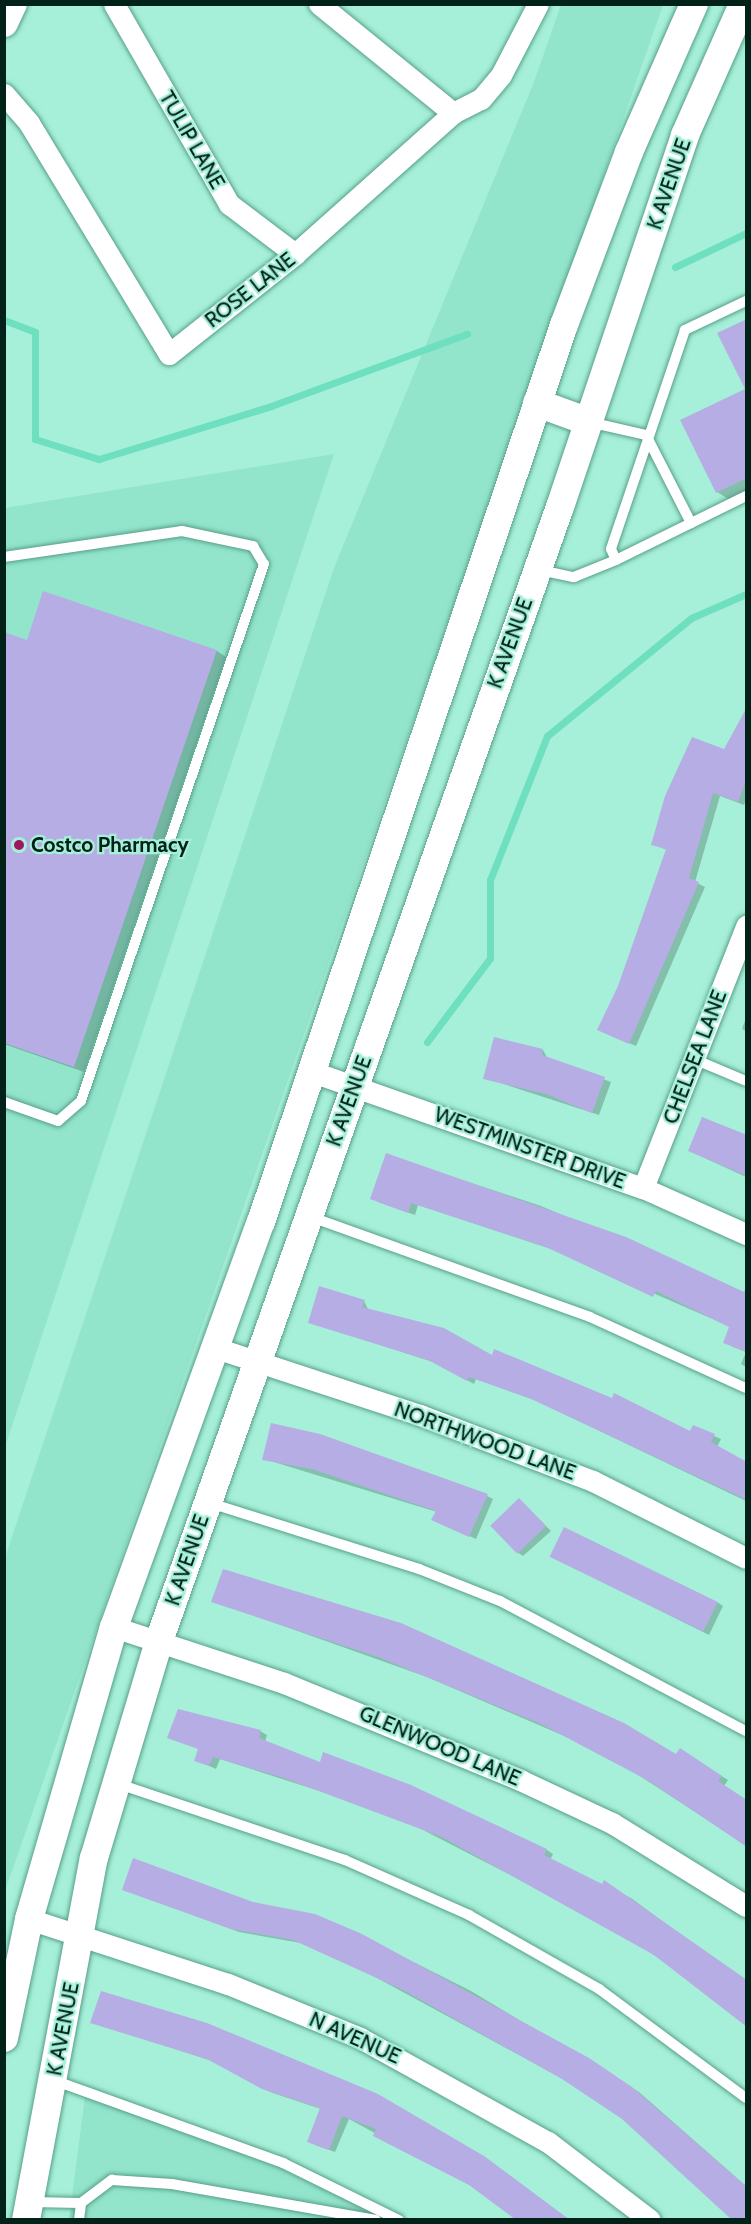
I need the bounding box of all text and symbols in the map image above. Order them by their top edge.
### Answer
street label: TULIP LANE [154,87,230,193]
street label: K AVENUE [642,135,696,233]
street label: ROSE LANE [200,247,300,333]
street label: K AVENUE [482,594,538,692]
place label: Costco Pharmacy [31,832,189,858]
marker: Costco Pharmacy [12,838,26,852]
street label: CHELSEA LANE [658,987,732,1127]
street label: K AVENUE [321,1052,377,1150]
street label: WESTMINSTER DRIVE [431,1102,629,1194]
street label: NORTHWOOD LANE [391,1396,579,1486]
street label: K AVENUE [160,1511,214,1609]
street label: GLENWOOD LANE [355,1701,525,1791]
street label: K AVENUE [42,1980,84,2078]
street label: N AVENUE [305,2007,405,2069]

